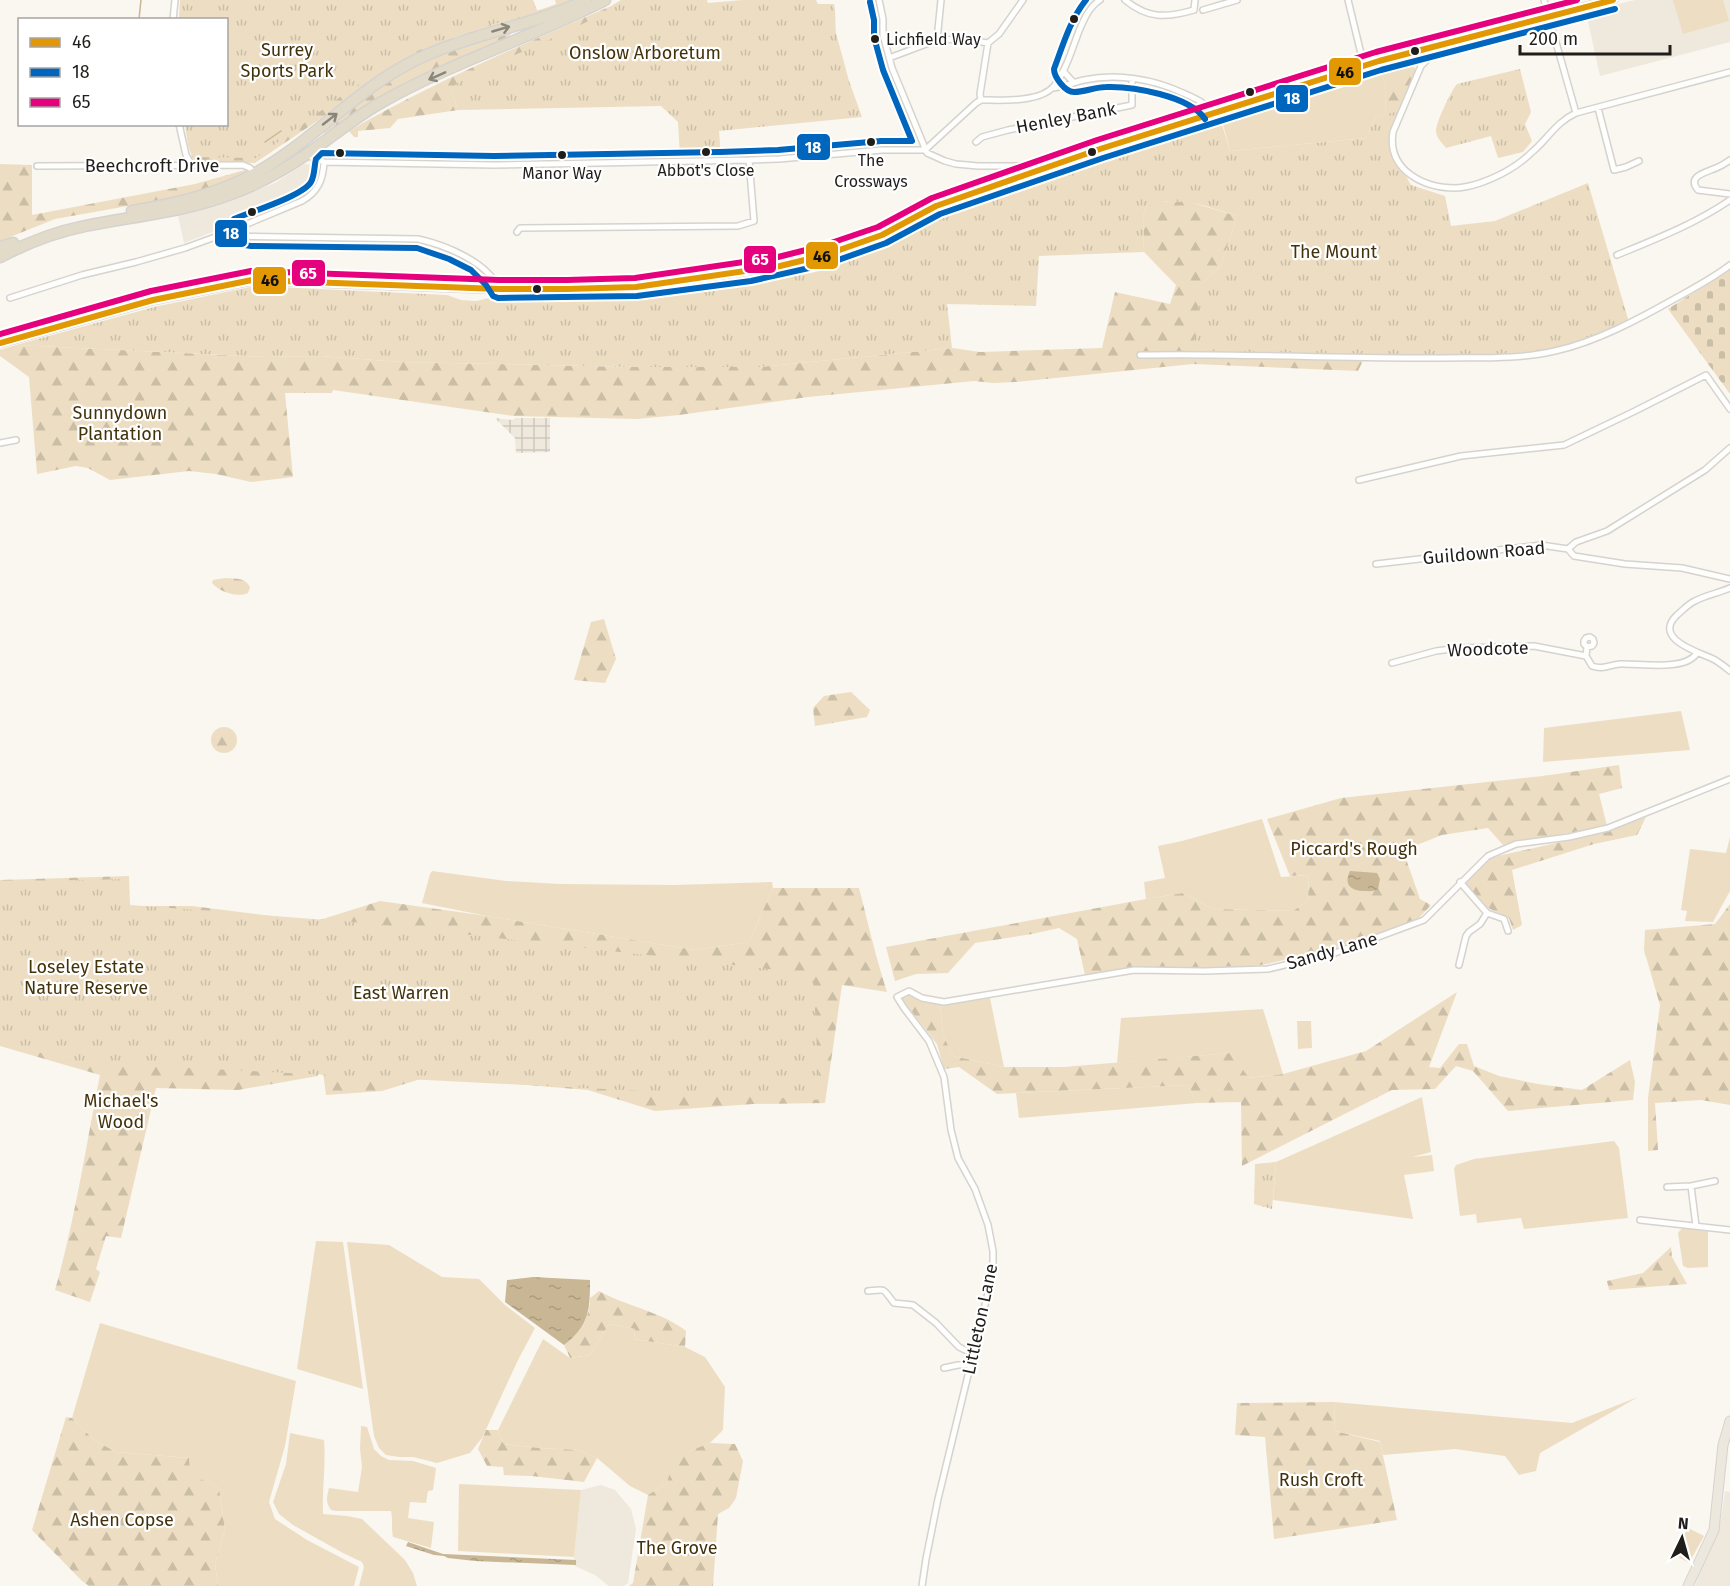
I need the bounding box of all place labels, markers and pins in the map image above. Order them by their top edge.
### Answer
unlabelled marker [1068,13,1080,25]
place label: Lichfield Way [886,30,981,49]
marker: Lichfield Way [869,33,881,45]
unlabelled marker [1409,45,1421,57]
unlabelled marker [1244,86,1256,98]
marker: The Crossways [865,136,877,148]
marker: Abbot's Close [700,146,712,158]
unlabelled marker [1086,146,1098,158]
unlabelled marker [334,147,346,159]
marker: Manor Way [556,149,568,161]
place label: The Crossways [834,151,908,191]
place label: Abbot's Close [657,161,755,180]
place label: Manor Way [522,164,602,183]
unlabelled marker [246,206,258,218]
unlabelled marker [531,283,543,295]

